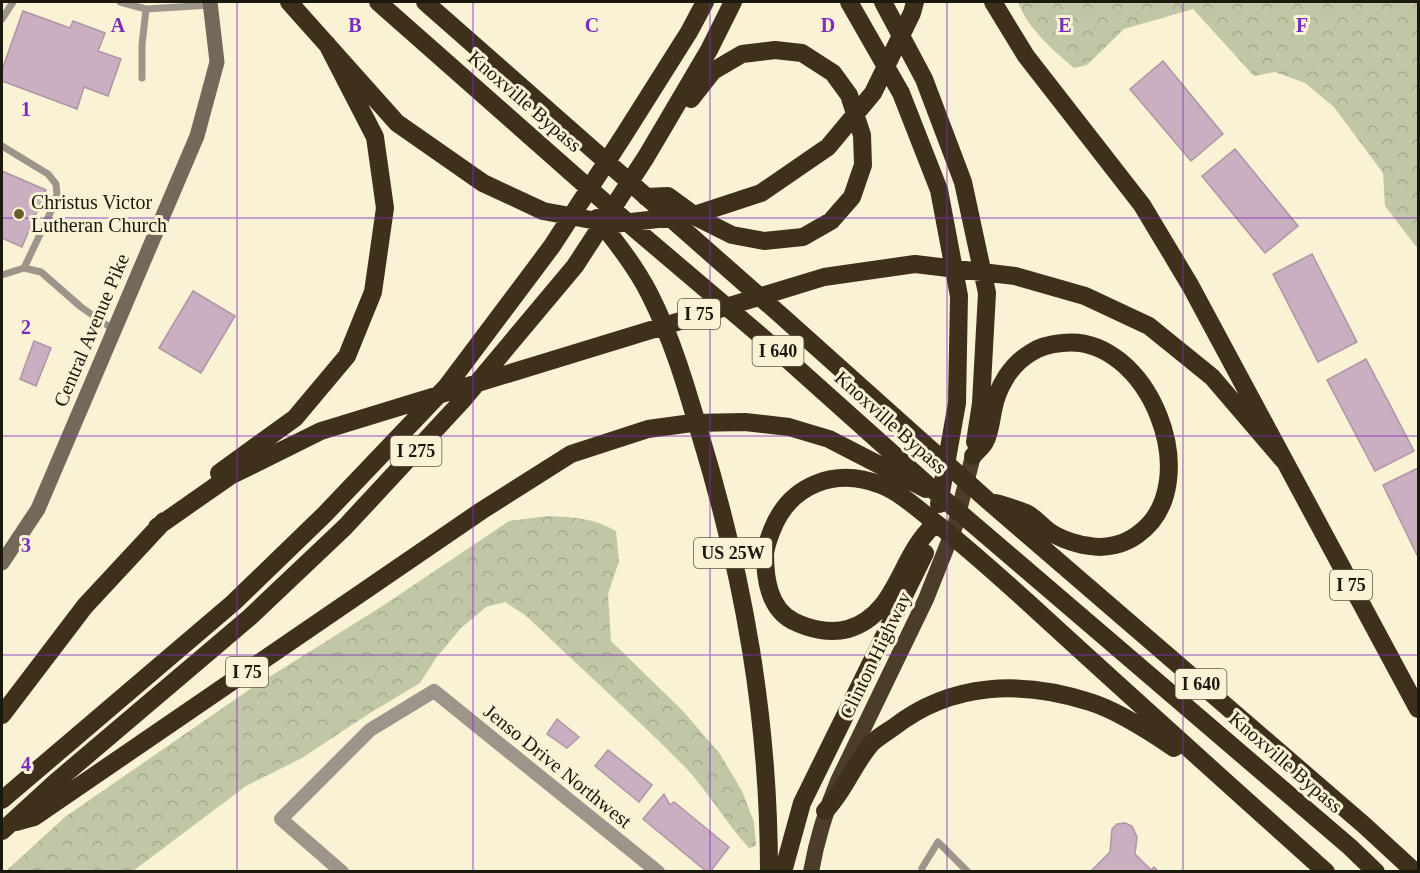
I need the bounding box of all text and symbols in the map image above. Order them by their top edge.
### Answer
text: A [111,14,126,36]
text: B [348,14,362,36]
text: C [585,14,599,36]
text: D [821,14,835,36]
text: E [1058,14,1072,36]
text: F [1296,14,1308,36]
street label: Knoxville Bypass [463,46,586,157]
text: 1 [21,98,31,120]
place label: Christus Victor Lutheran Church [31,191,167,236]
marker: Christus Victor Lutheran Church [12,207,26,221]
street label: Central Avenue Pike [49,250,133,410]
road number: I 75 [678,299,720,329]
text: 2 [21,316,31,338]
road number: I 640 [752,336,804,366]
street label: Knoxville Bypass [830,366,952,479]
road number: I 275 [390,436,442,466]
text: 3 [21,534,31,556]
road number: US 25W [694,538,772,568]
road number: I 75 [1330,570,1372,600]
street label: Clinton Highway [835,588,916,722]
road number: I 75 [226,657,268,687]
road number: I 640 [1176,669,1226,699]
street label: Jenso Drive Northwest [480,700,636,833]
street label: Knoxville Bypass [1224,707,1347,818]
text: 4 [21,753,31,775]

